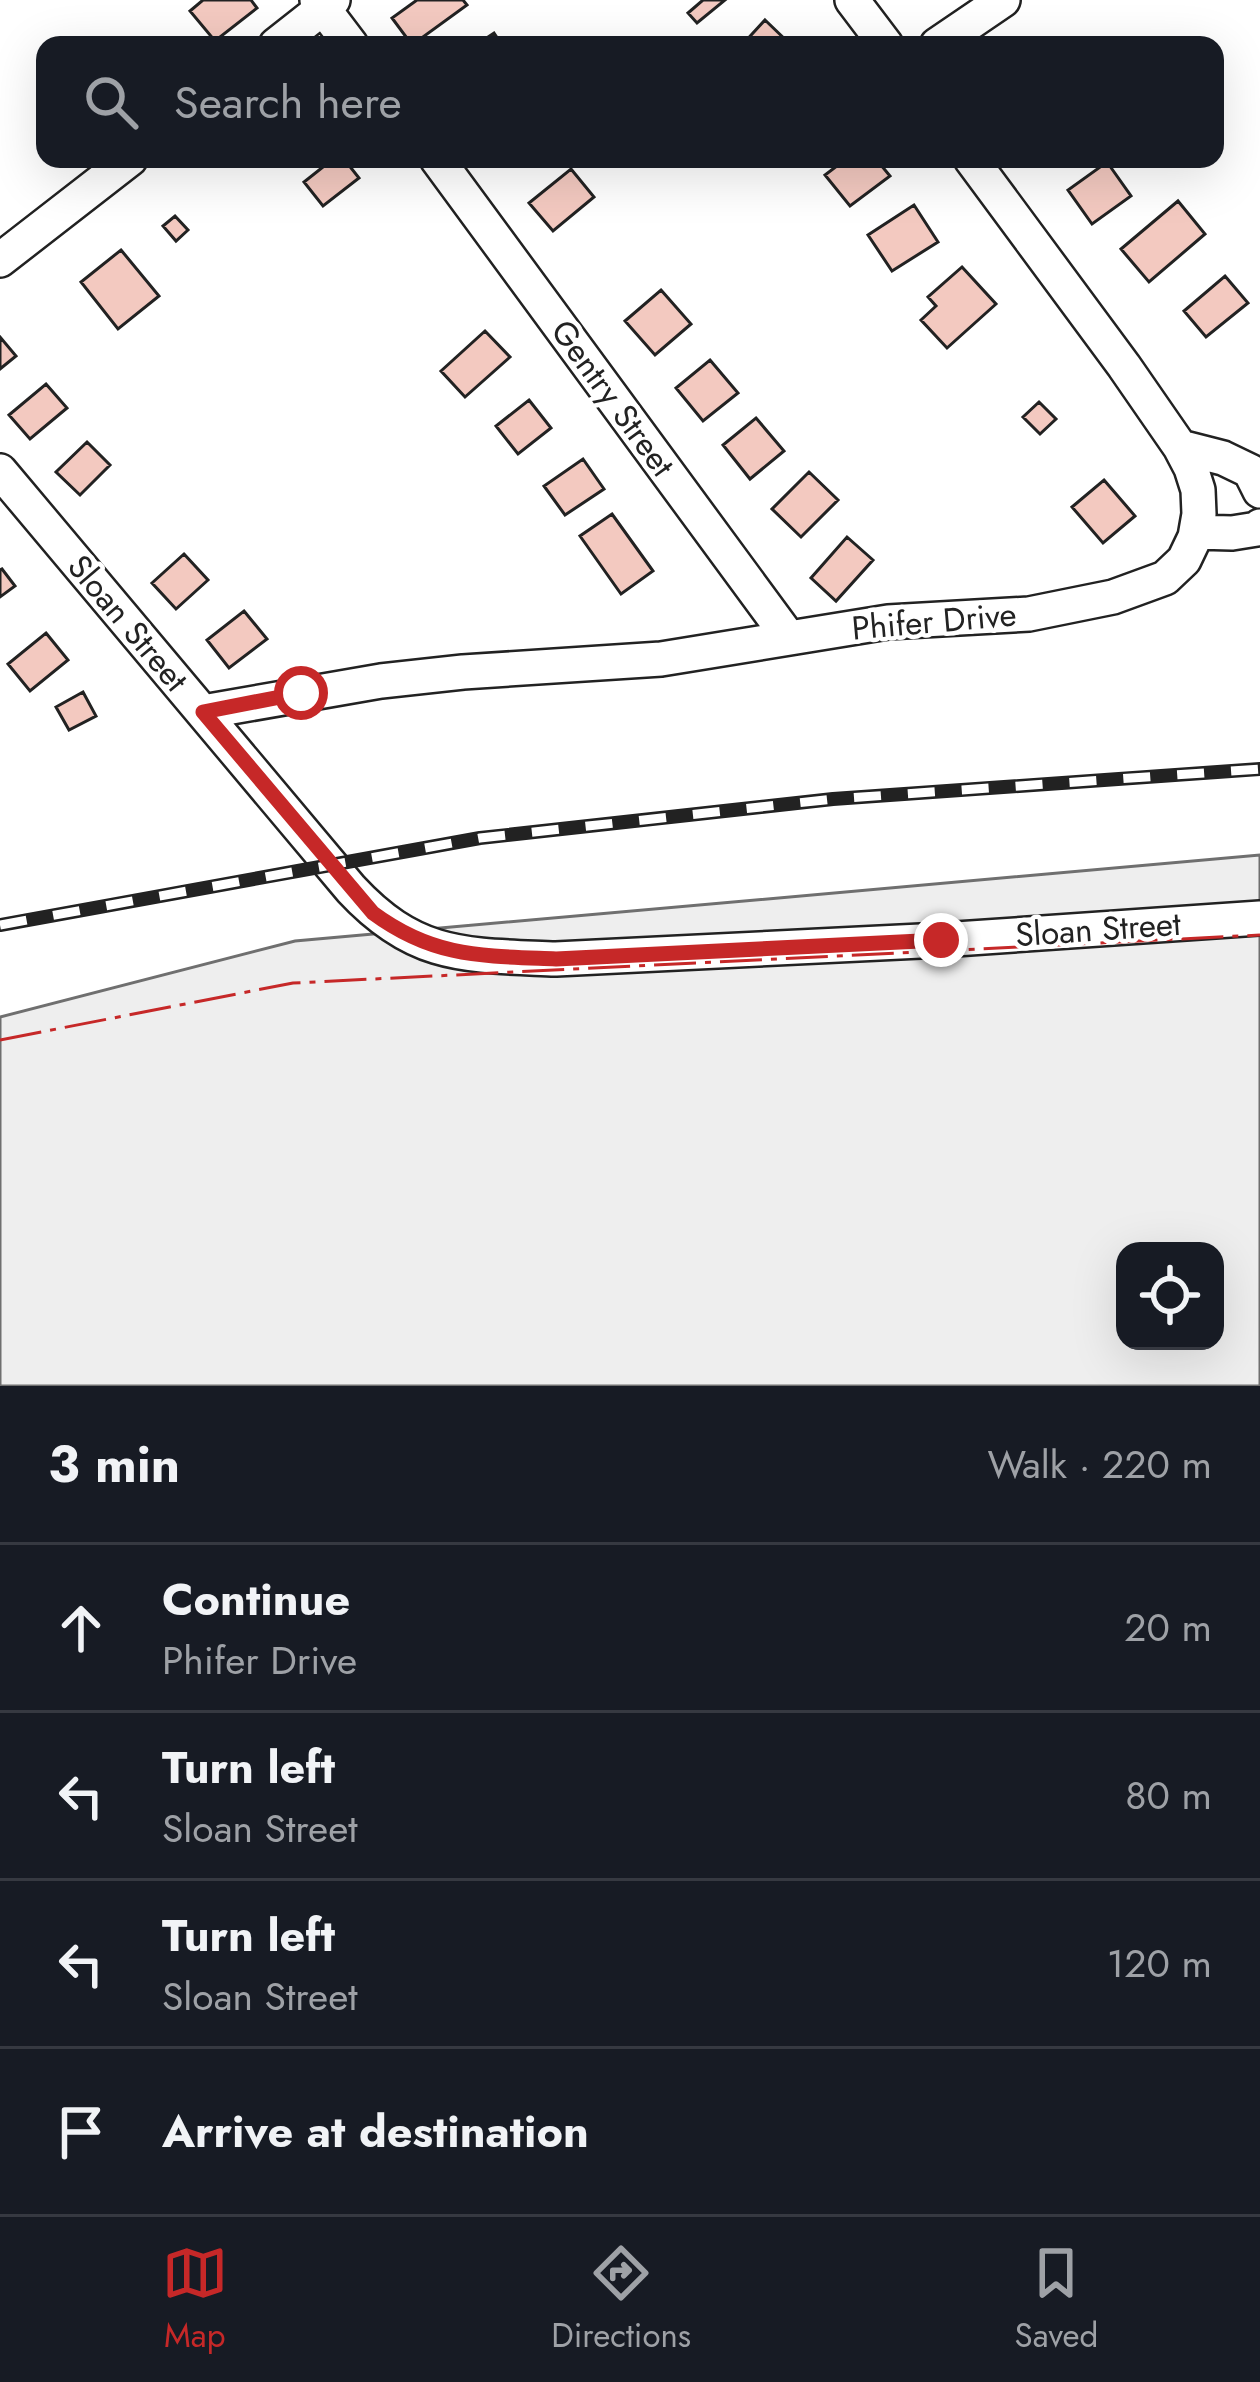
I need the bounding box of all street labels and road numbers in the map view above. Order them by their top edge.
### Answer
street label: Gentry Street [540,310,686,486]
street label: Sloan Street [57,544,199,702]
street label: Phifer Drive [850,590,1018,652]
street label: Sloan Street [1014,900,1182,958]

